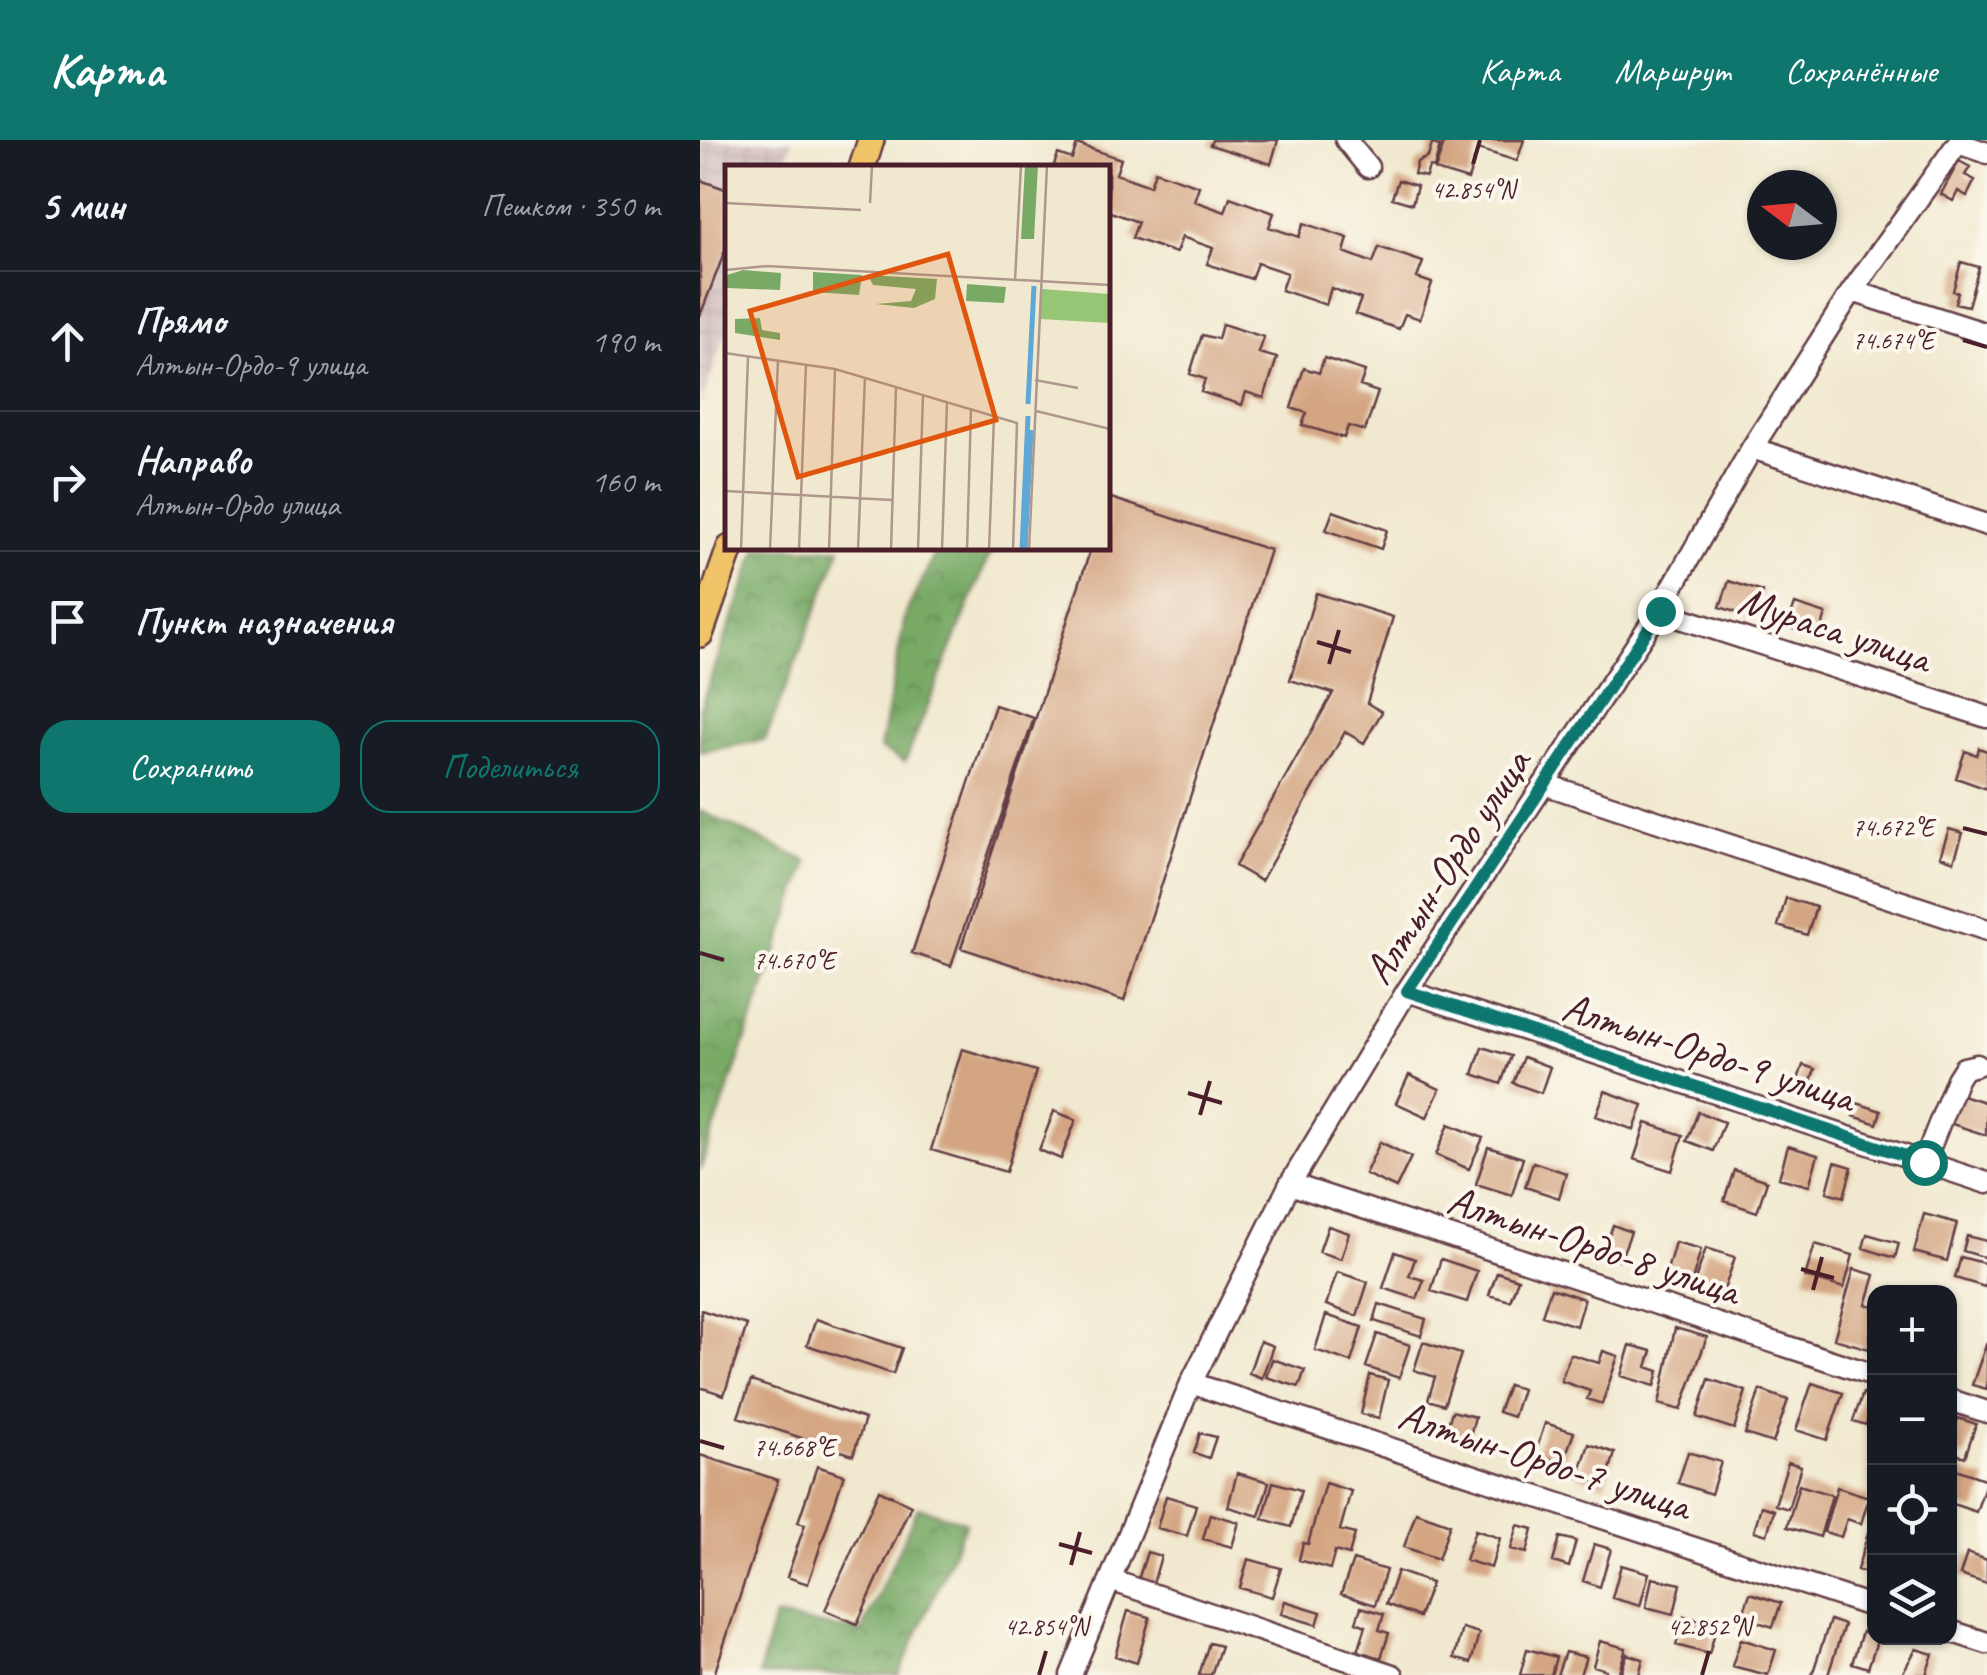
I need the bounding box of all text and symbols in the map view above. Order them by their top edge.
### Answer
text: Карта [50,40,164,100]
text: Карта [1479,48,1560,93]
text: Маршрут [1615,48,1730,93]
text: Сохранённые [1785,48,1937,93]
inset map [725,165,1110,550]
north arrow [1747,170,1837,260]
text: 42.854°N [1431,174,1519,206]
text: 5 мин [40,179,125,232]
text: Пешком · 350 m [481,185,660,226]
text: Прямо [135,297,225,344]
icon: ahead [40,314,95,369]
text: 190 m [591,321,660,362]
text: 74.674°E [1852,325,1937,357]
text: Алтын-Ордо-9 улица [135,344,366,385]
text: Направо [135,437,251,484]
icon: right [40,454,95,509]
text: 160 m [591,461,660,502]
text: Алтын-Ордо улица [135,484,340,525]
street label: Мураса улица [1732,574,1941,686]
route end [1638,589,1684,635]
icon: arrive [40,594,95,649]
text: Пункт назначения [135,598,392,645]
button: Сохранить [40,720,340,813]
button: Поделиться [360,720,660,813]
street label: Алтын-Ордо улица [1352,737,1544,994]
text: 74.672°E [1852,812,1937,844]
text: 74.670°E [753,945,838,977]
street label: Алтын-Ордо-9 улица [1556,980,1865,1126]
route start [1902,1140,1948,1186]
street label: Алтын-Ордо-8 улица [1441,1173,1750,1319]
map controls [1867,1285,1957,1645]
button: + [1867,1285,1957,1375]
button: − [1867,1375,1957,1465]
street label: Алтын-Ордо-7 улица [1392,1388,1701,1534]
text: 74.668°E [753,1432,838,1464]
button: locate [1867,1465,1957,1555]
button: layers [1867,1555,1957,1645]
text: 42.854°N [1004,1611,1092,1643]
text: 42.852°N [1667,1611,1755,1643]

